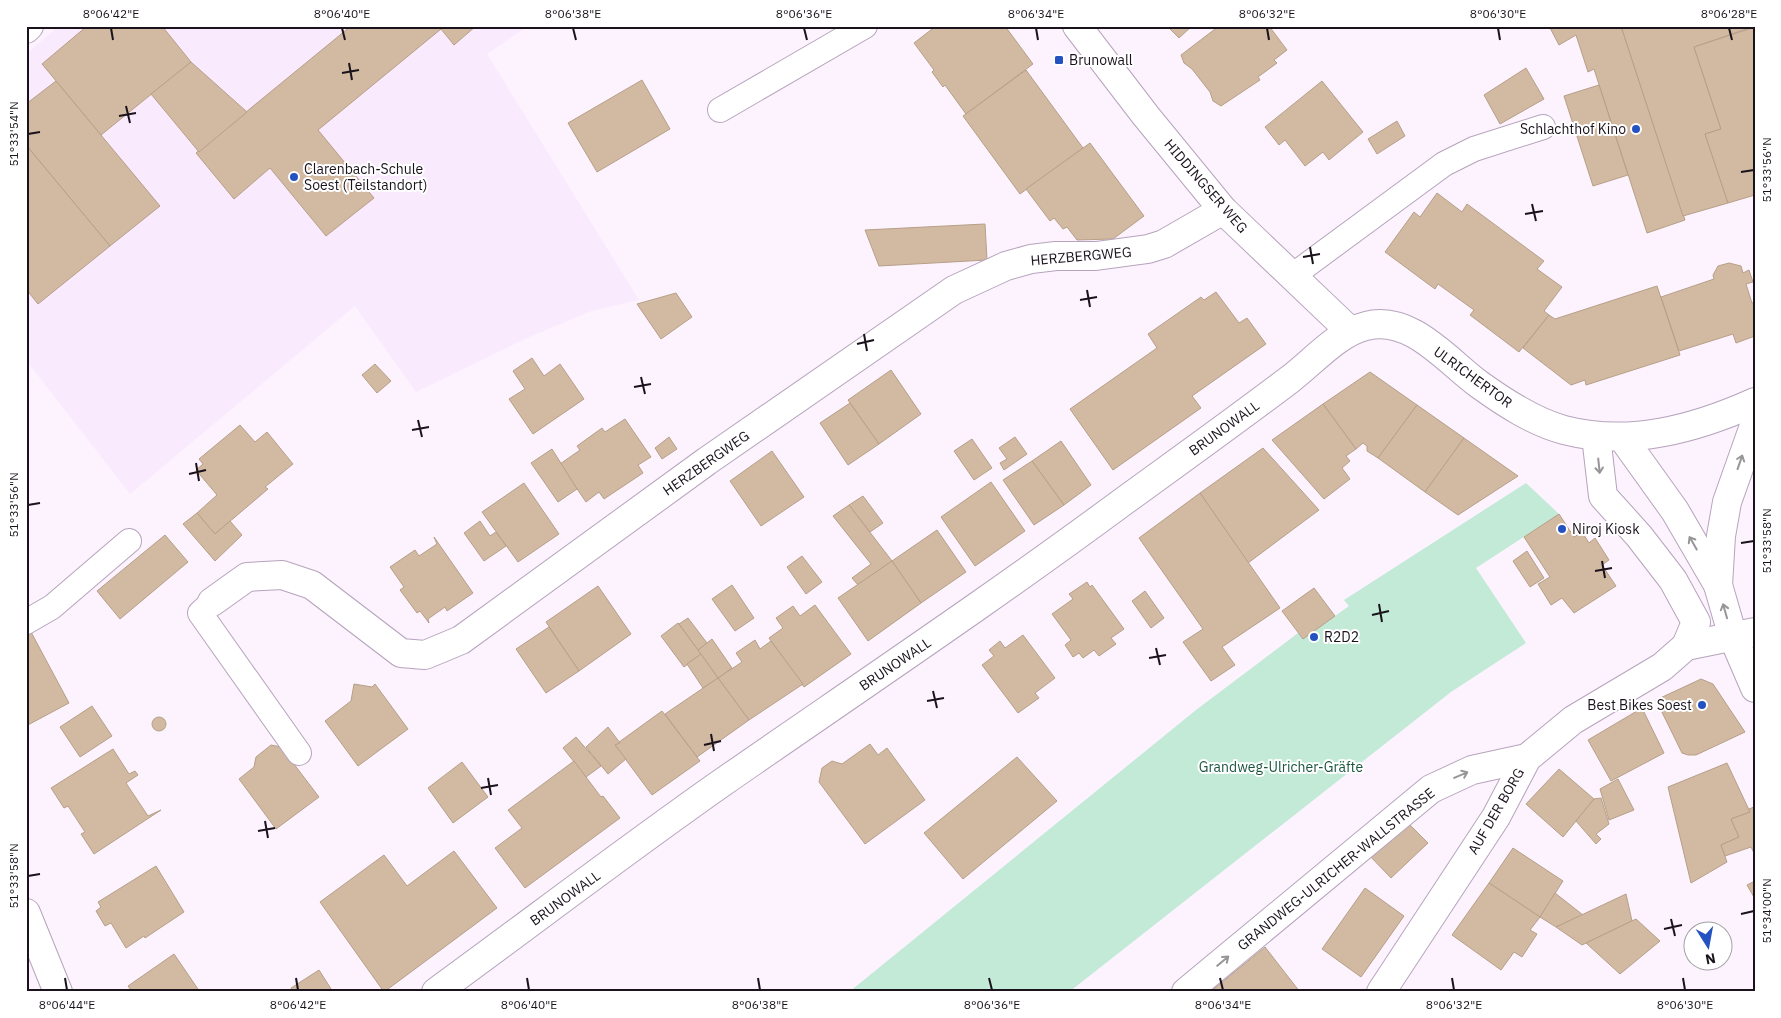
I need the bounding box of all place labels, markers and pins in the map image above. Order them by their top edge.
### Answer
place label: Brunowall [1069,51,1133,69]
marker: Brunowall [1053,54,1065,66]
place label: Schlachthof Kino [1520,120,1626,138]
marker: Schlachthof Kino [1630,123,1642,135]
place label: Clarenbach-Schule Soest (Teilstandort) [304,160,427,194]
marker: Clarenbach-Schule Soest (Teilstandort) [288,171,300,183]
place label: Niroj Kiosk [1572,520,1640,538]
marker: Niroj Kiosk [1556,523,1568,535]
place label: R2D2 [1324,628,1359,646]
marker: R2D2 [1308,631,1320,643]
place label: Best Bikes Soest [1587,696,1692,714]
marker: Best Bikes Soest [1696,699,1708,711]

